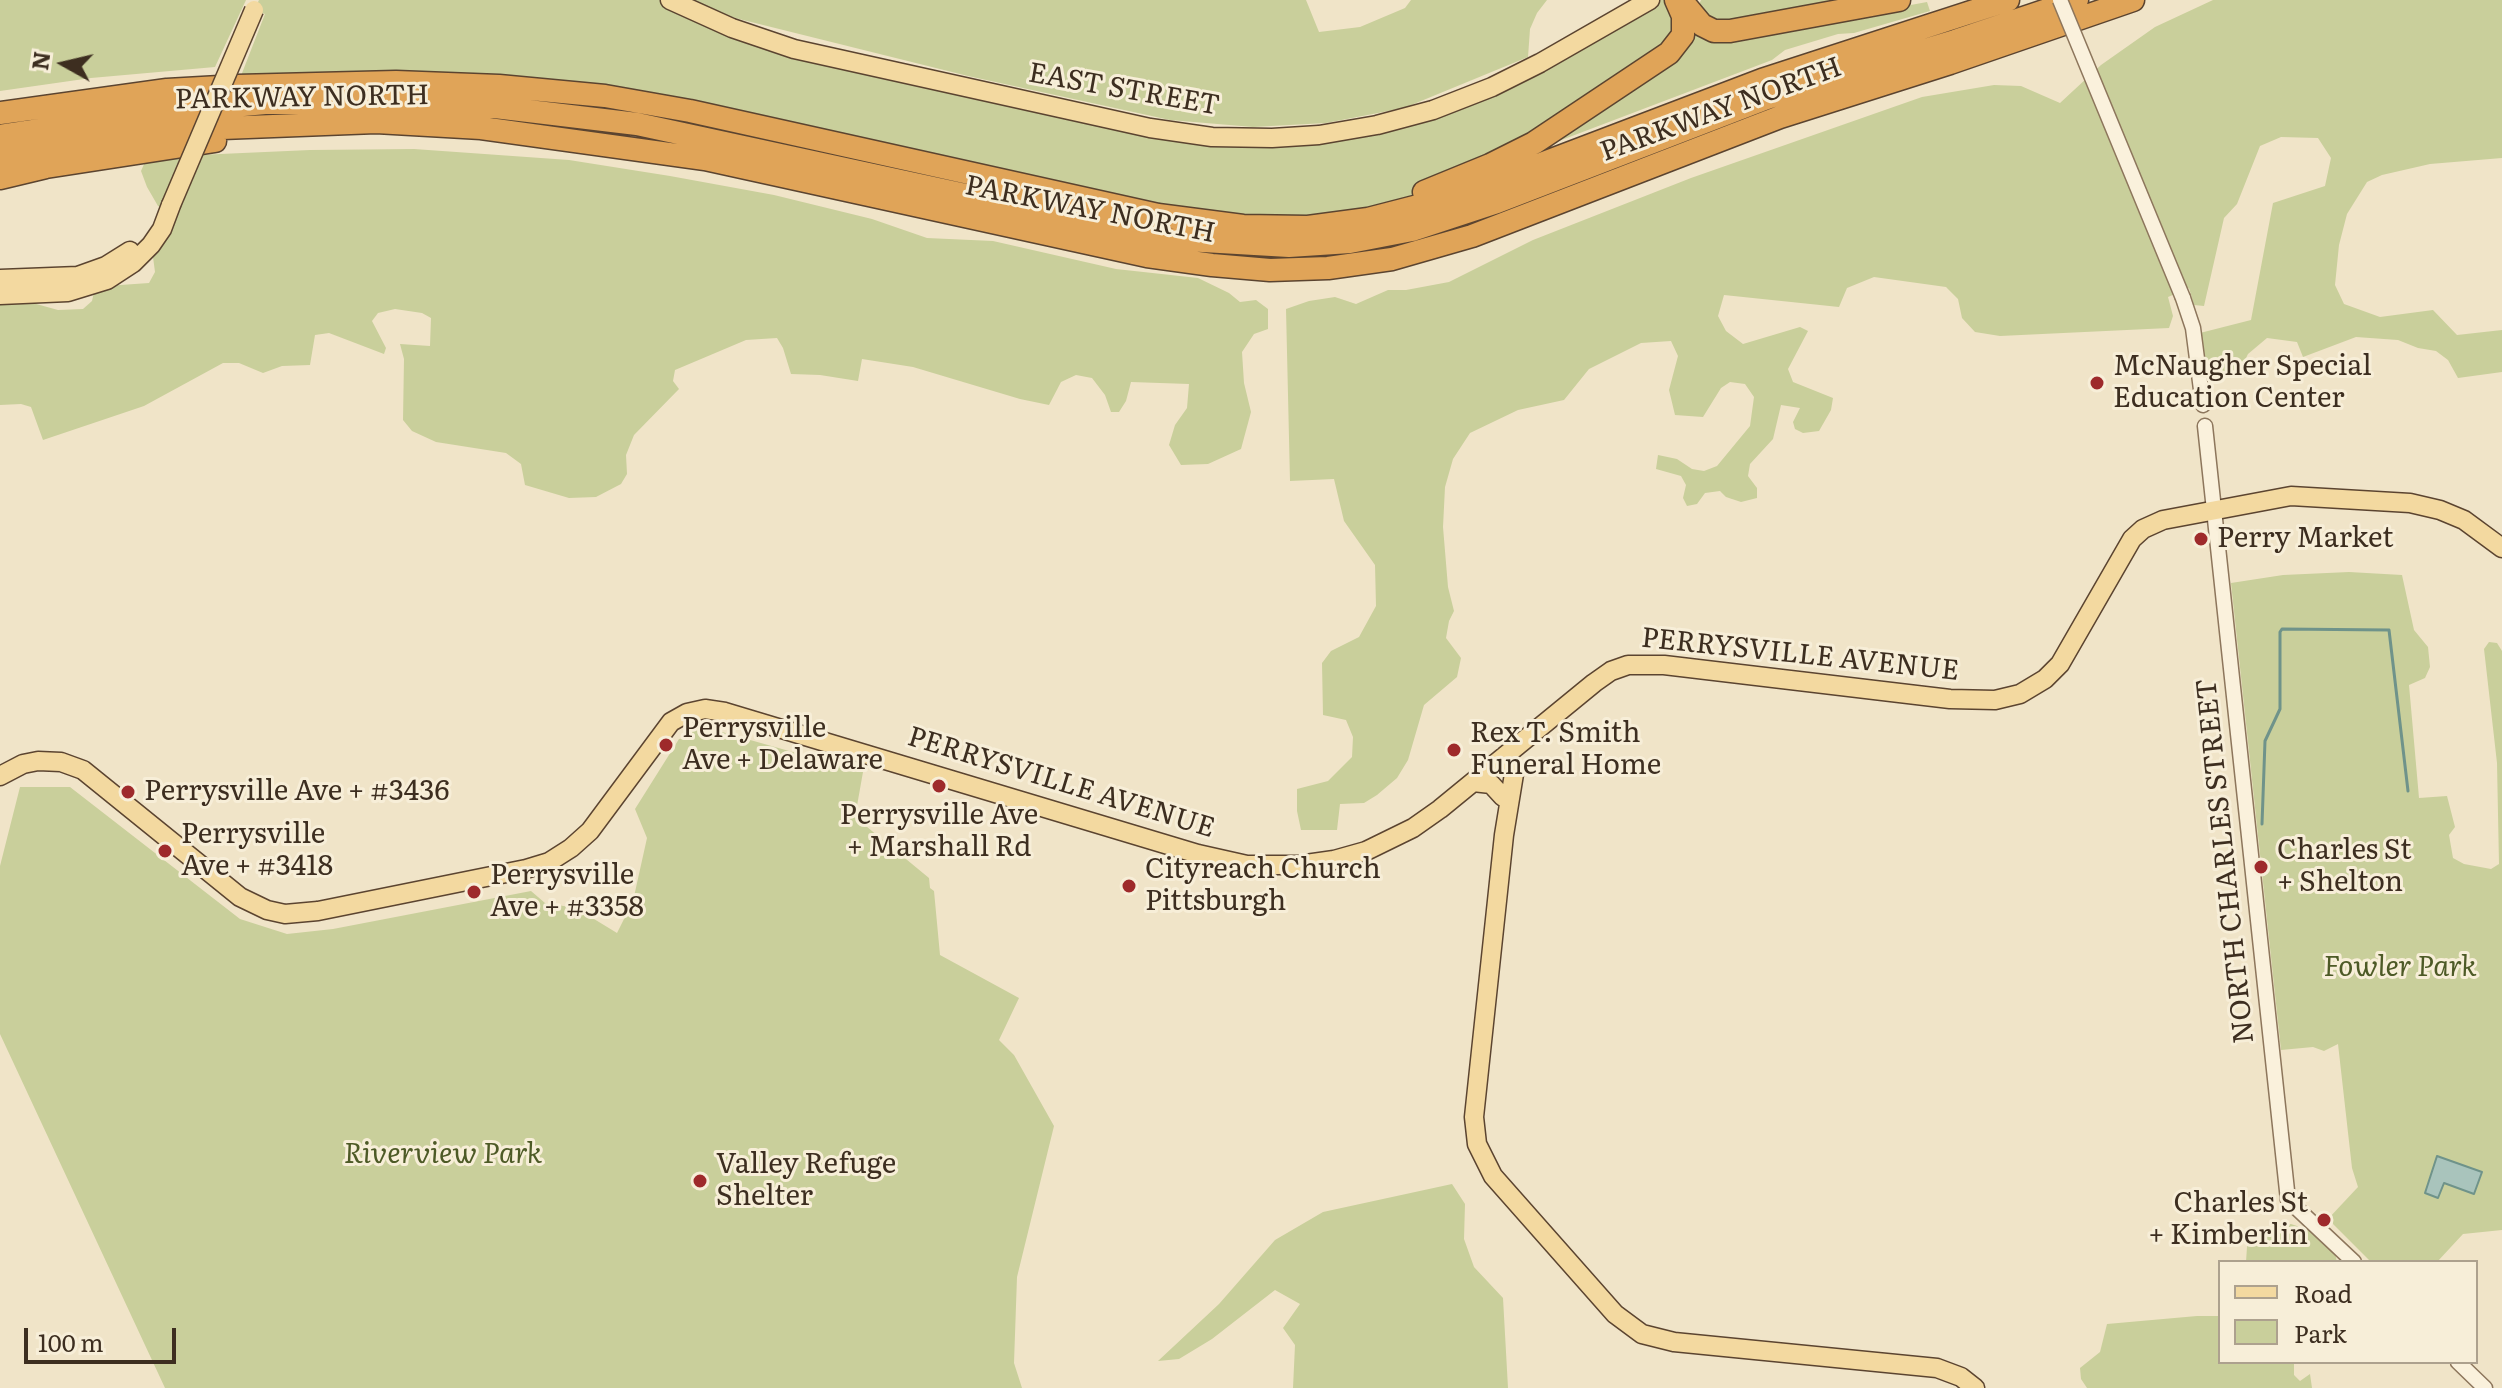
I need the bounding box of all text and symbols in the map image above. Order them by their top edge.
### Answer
north arrow [24,24,104,104]
text: N [22,49,57,72]
street label: PARKWAY NORTH [1596,51,1846,169]
street label: EAST STREET [1026,57,1222,123]
street label: PARKWAY NORTH [175,79,429,117]
street label: PARKWAY NORTH [962,169,1218,251]
place label: McNaugher Special Education Center [2113,350,2372,416]
marker: McNaugher Special Education Center [2088,374,2106,392]
place label: Perry Market [2217,522,2394,556]
marker: Perry Market [2192,530,2210,548]
street label: PERRYSVILLE AVENUE [1640,622,1960,688]
street label: NORTH CHARLES STREET [2190,677,2262,1045]
place label: Perrysville Ave + Delaware [682,712,883,778]
place label: Rex T. Smith Funeral Home [1470,717,1661,783]
street label: PERRYSVILLE AVENUE [903,720,1219,846]
marker: Perrysville Ave + Delaware [657,736,675,754]
marker: Rex T. Smith Funeral Home [1445,741,1463,759]
place label: Perrysville Ave + #3436 [144,775,449,809]
marker: Perrysville Ave + Marshall Rd [930,777,948,795]
marker: Perrysville Ave + #3436 [119,783,137,801]
place label: Perrysville Ave + Marshall Rd [840,799,1038,865]
place label: Perrysville Ave + #3418 [181,818,333,884]
place label: Charles St + Shelton [2277,834,2412,900]
marker: Perrysville Ave + #3418 [156,842,174,860]
place label: Cityreach Church Pittsburgh [1145,853,1381,919]
marker: Charles St + Shelton [2252,858,2270,876]
place label: Perrysville Ave + #3358 [490,859,644,925]
marker: Cityreach Church Pittsburgh [1120,877,1138,895]
marker: Perrysville Ave + #3358 [465,883,483,901]
park label: Fowler Park [2323,951,2477,985]
park label: Riverview Park [344,1138,542,1172]
place label: Valley Refuge Shelter [716,1148,896,1214]
marker: Valley Refuge Shelter [691,1172,709,1190]
place label: Charles St + Kimberlin [2148,1187,2308,1253]
marker: Charles St + Kimberlin [2315,1211,2333,1229]
legend [2218,1260,2478,1364]
text: Road [2294,1275,2352,1310]
scale bar [28,1312,180,1362]
text: Park [2294,1315,2347,1350]
text: 100 m [38,1324,104,1359]

